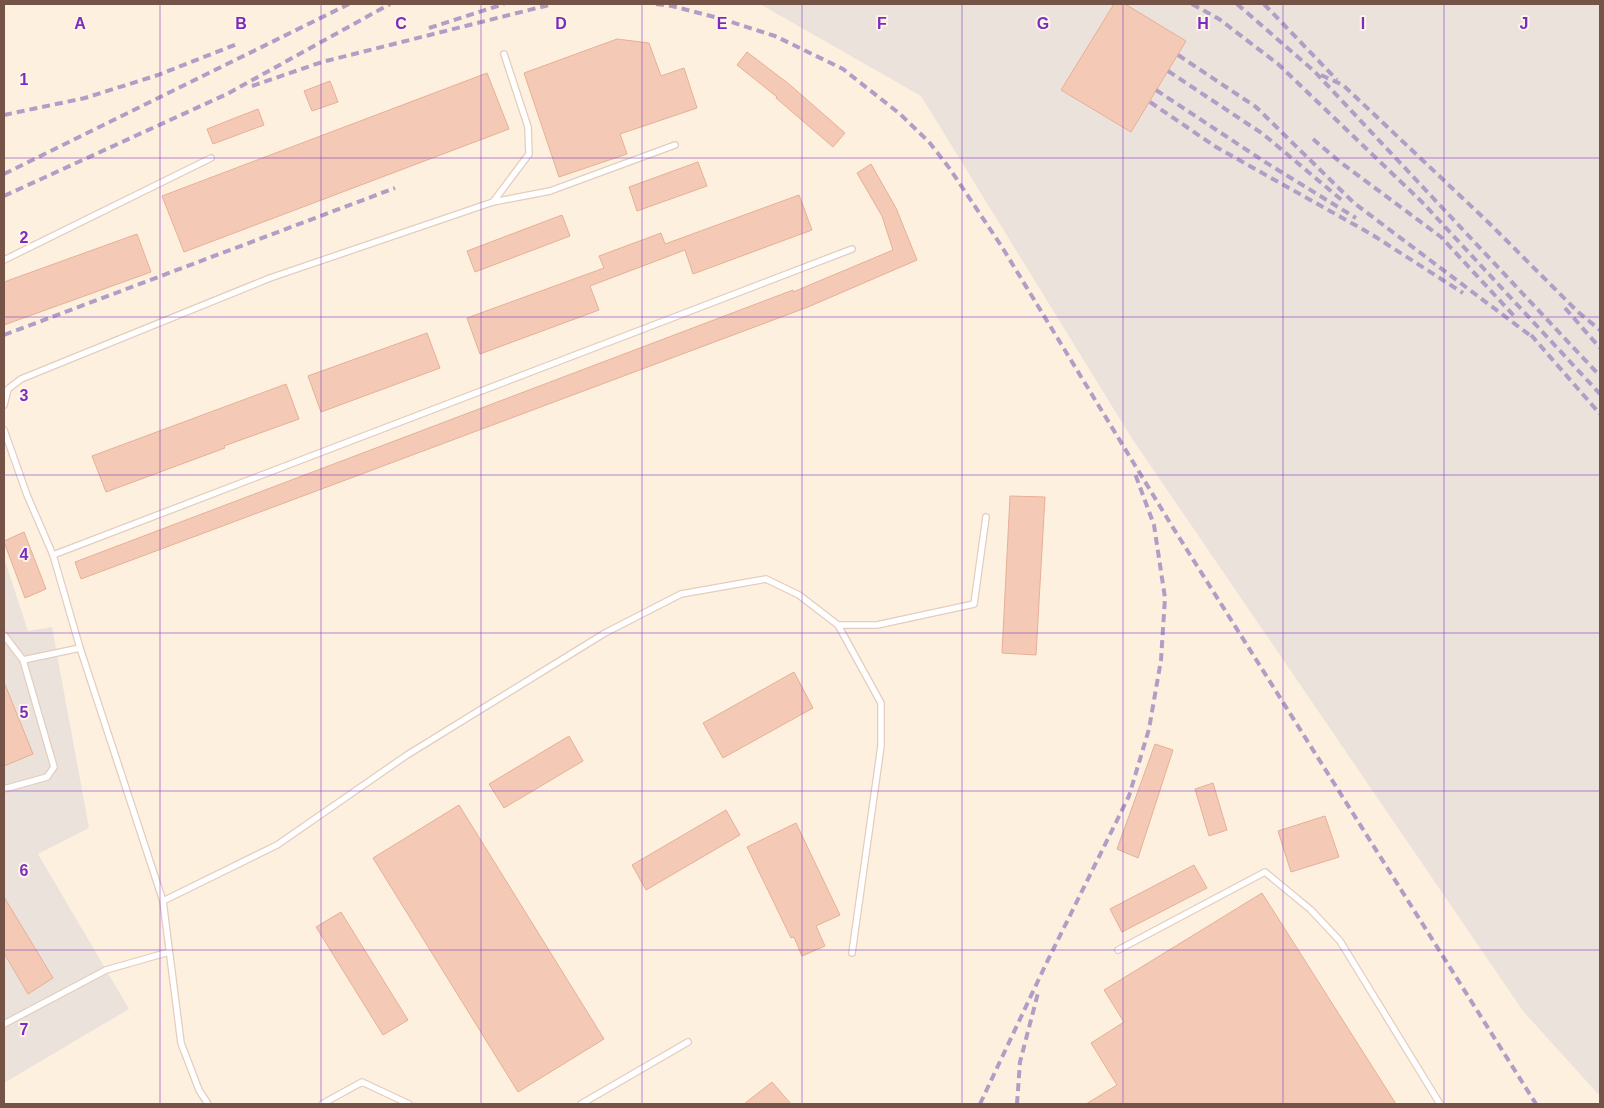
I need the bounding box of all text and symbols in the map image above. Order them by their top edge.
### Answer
text: A [74,15,86,32]
text: B [235,15,247,32]
text: C [395,15,407,32]
text: D [555,15,567,32]
text: E [717,15,728,32]
text: F [877,15,887,32]
text: G [1037,15,1049,32]
text: H [1197,15,1209,32]
text: I [1361,15,1365,32]
text: J [1520,15,1528,32]
text: 1 [20,71,29,88]
text: 2 [20,229,29,246]
text: 3 [20,387,29,404]
text: 4 [20,546,29,563]
text: 5 [20,704,29,721]
text: 6 [20,862,29,879]
text: 7 [20,1021,29,1038]

